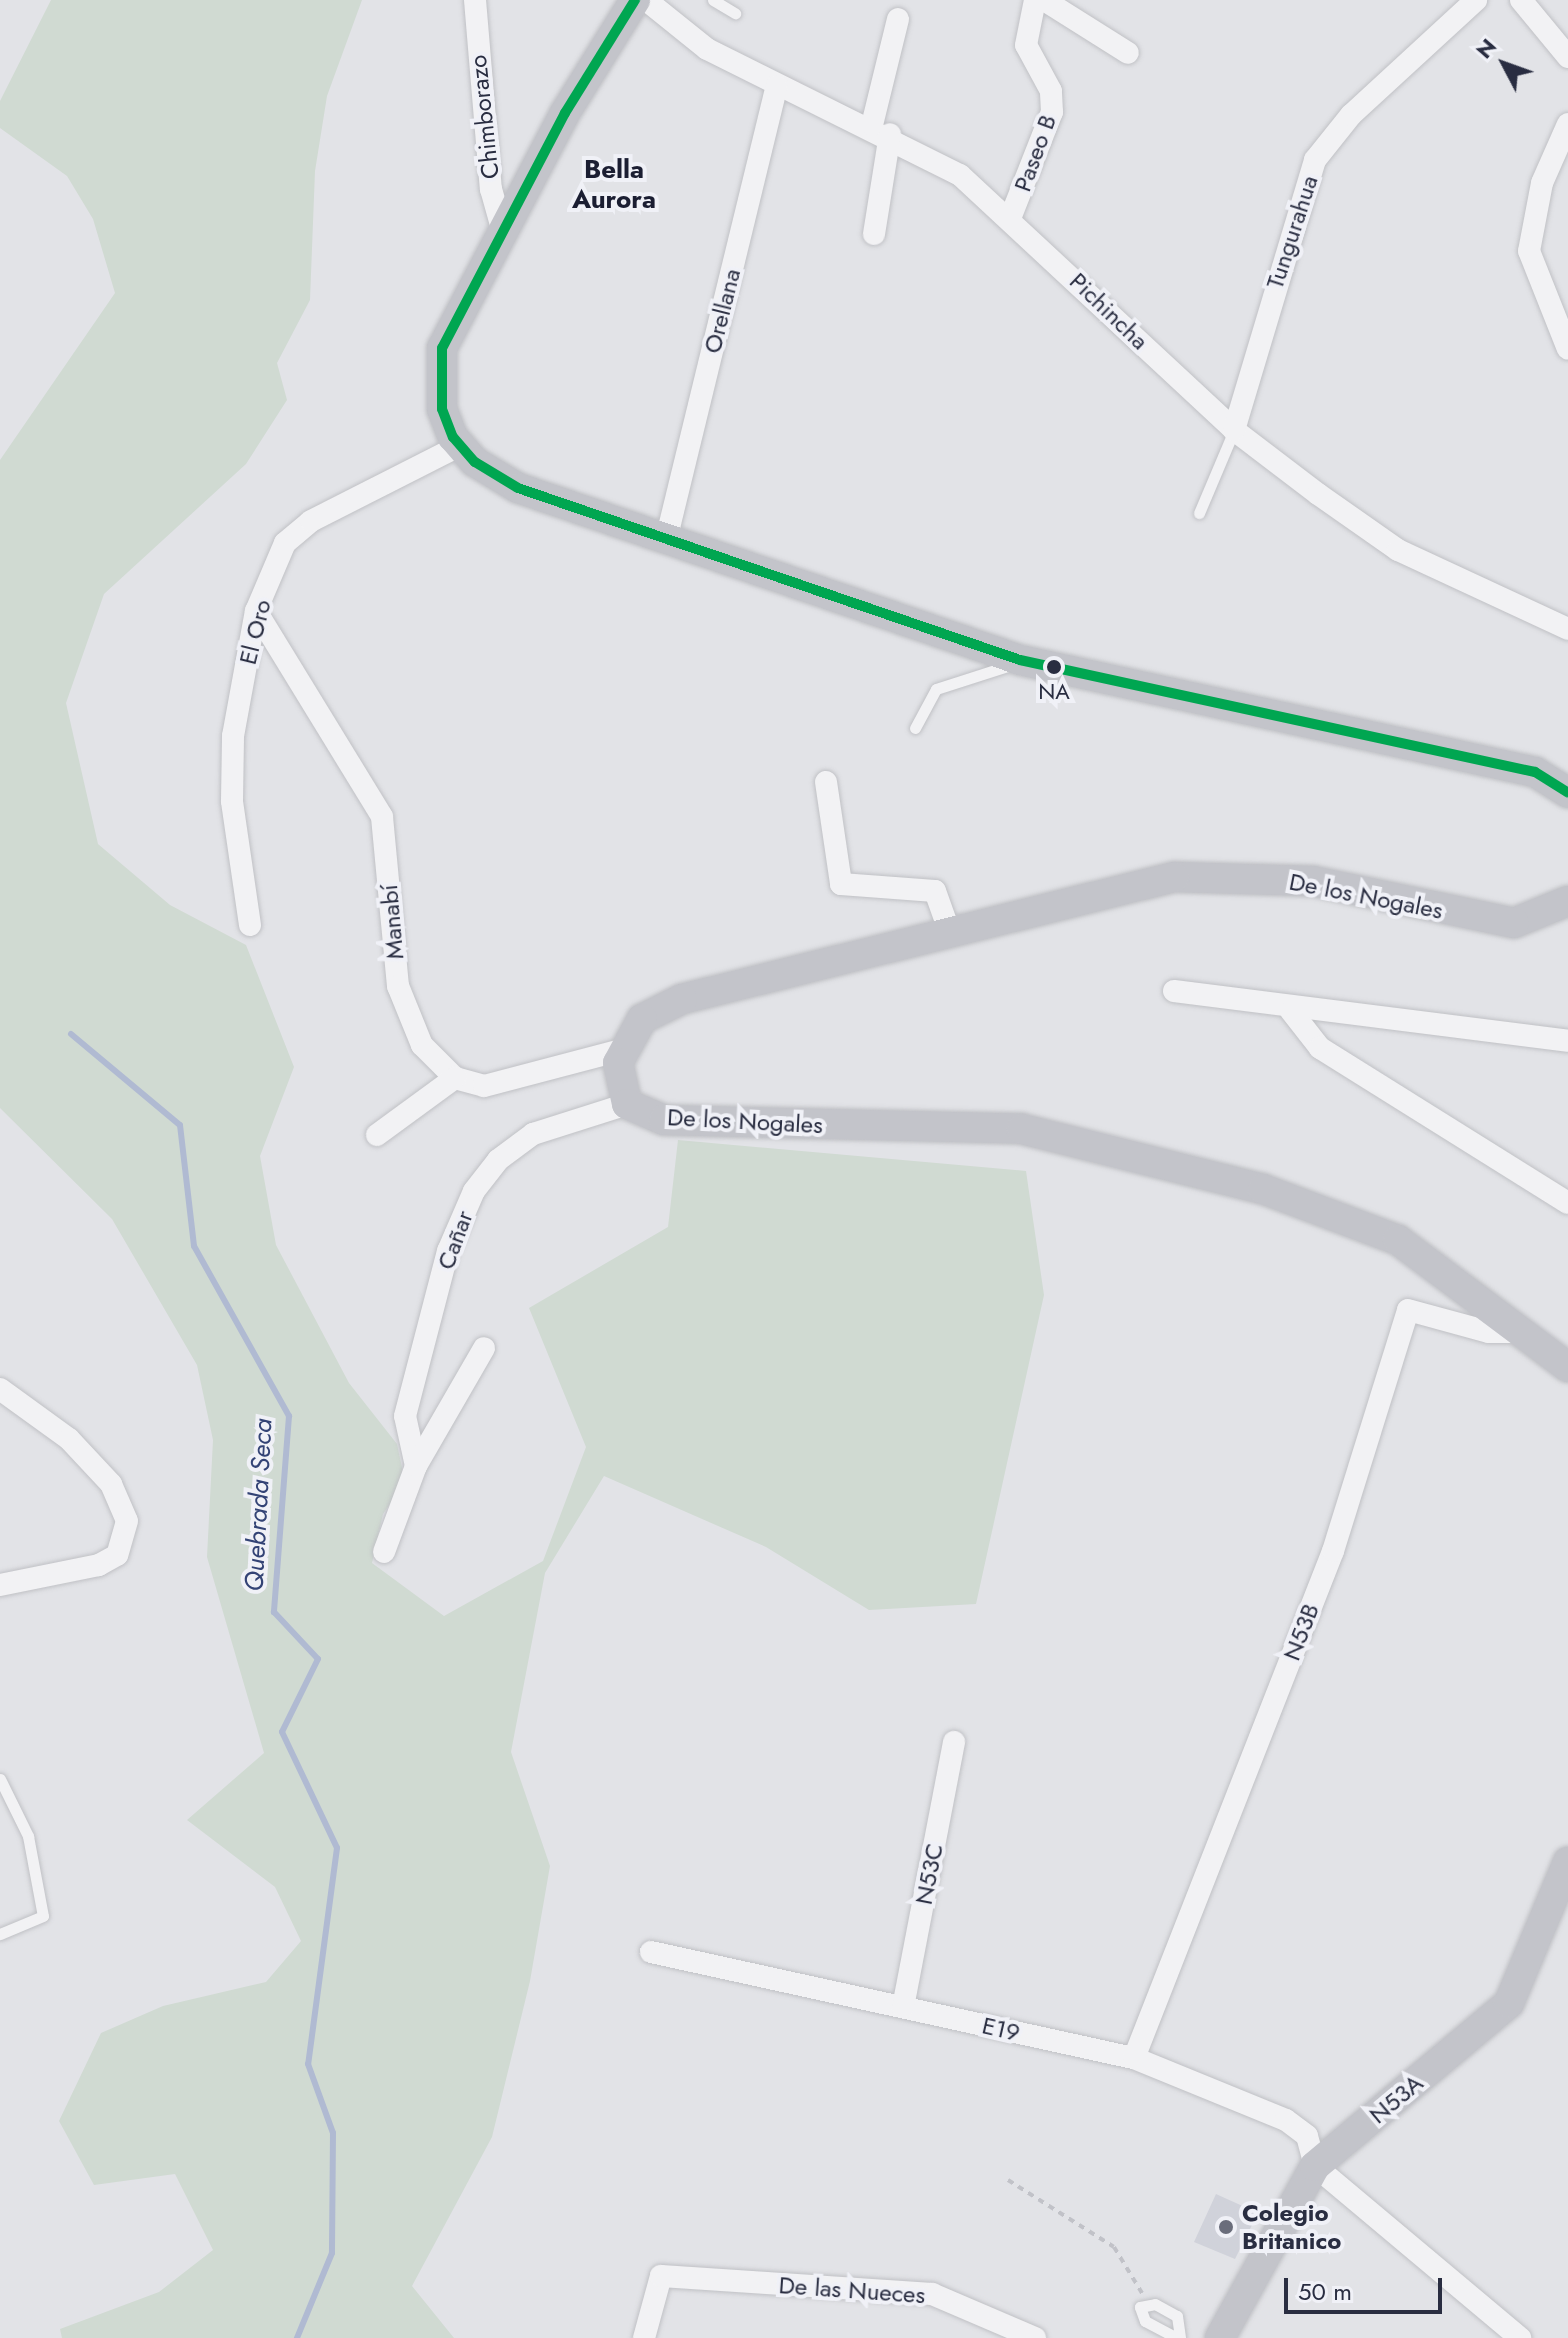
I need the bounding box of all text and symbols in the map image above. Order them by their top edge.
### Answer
north arrow [1464,24,1544,104]
text: N [1468,31,1504,65]
street label: Chimborazo [463,54,505,180]
street label: Paseo B [1008,111,1062,195]
district label: Bella Aurora [572,154,656,216]
street label: Tungurahua [1260,172,1324,292]
street label: Orellana [698,266,746,356]
street label: Pichincha [1064,267,1154,355]
street label: El Oro [233,597,277,667]
marker: NA [1046,659,1062,675]
place label: NA [1038,679,1070,705]
street label: De los Nogales [1287,867,1445,925]
street label: Manabí [374,883,410,961]
street label: De los Nogales [666,1103,824,1139]
street label: Cañar [431,1207,479,1273]
water label: Quebrada Seca [239,1418,279,1592]
street label: N53B [1277,1599,1325,1665]
street label: N53C [909,1841,949,1907]
street label: E19 [979,2011,1023,2047]
street label: N53A [1363,2068,1429,2130]
place label: Colegio Britanico [1242,2199,1341,2255]
marker: Colegio Britanico [1217,2218,1235,2236]
scale bar [1288,2262,1446,2312]
street label: De las Nueces [778,2271,926,2309]
text: 50 m [1298,2274,1352,2309]

